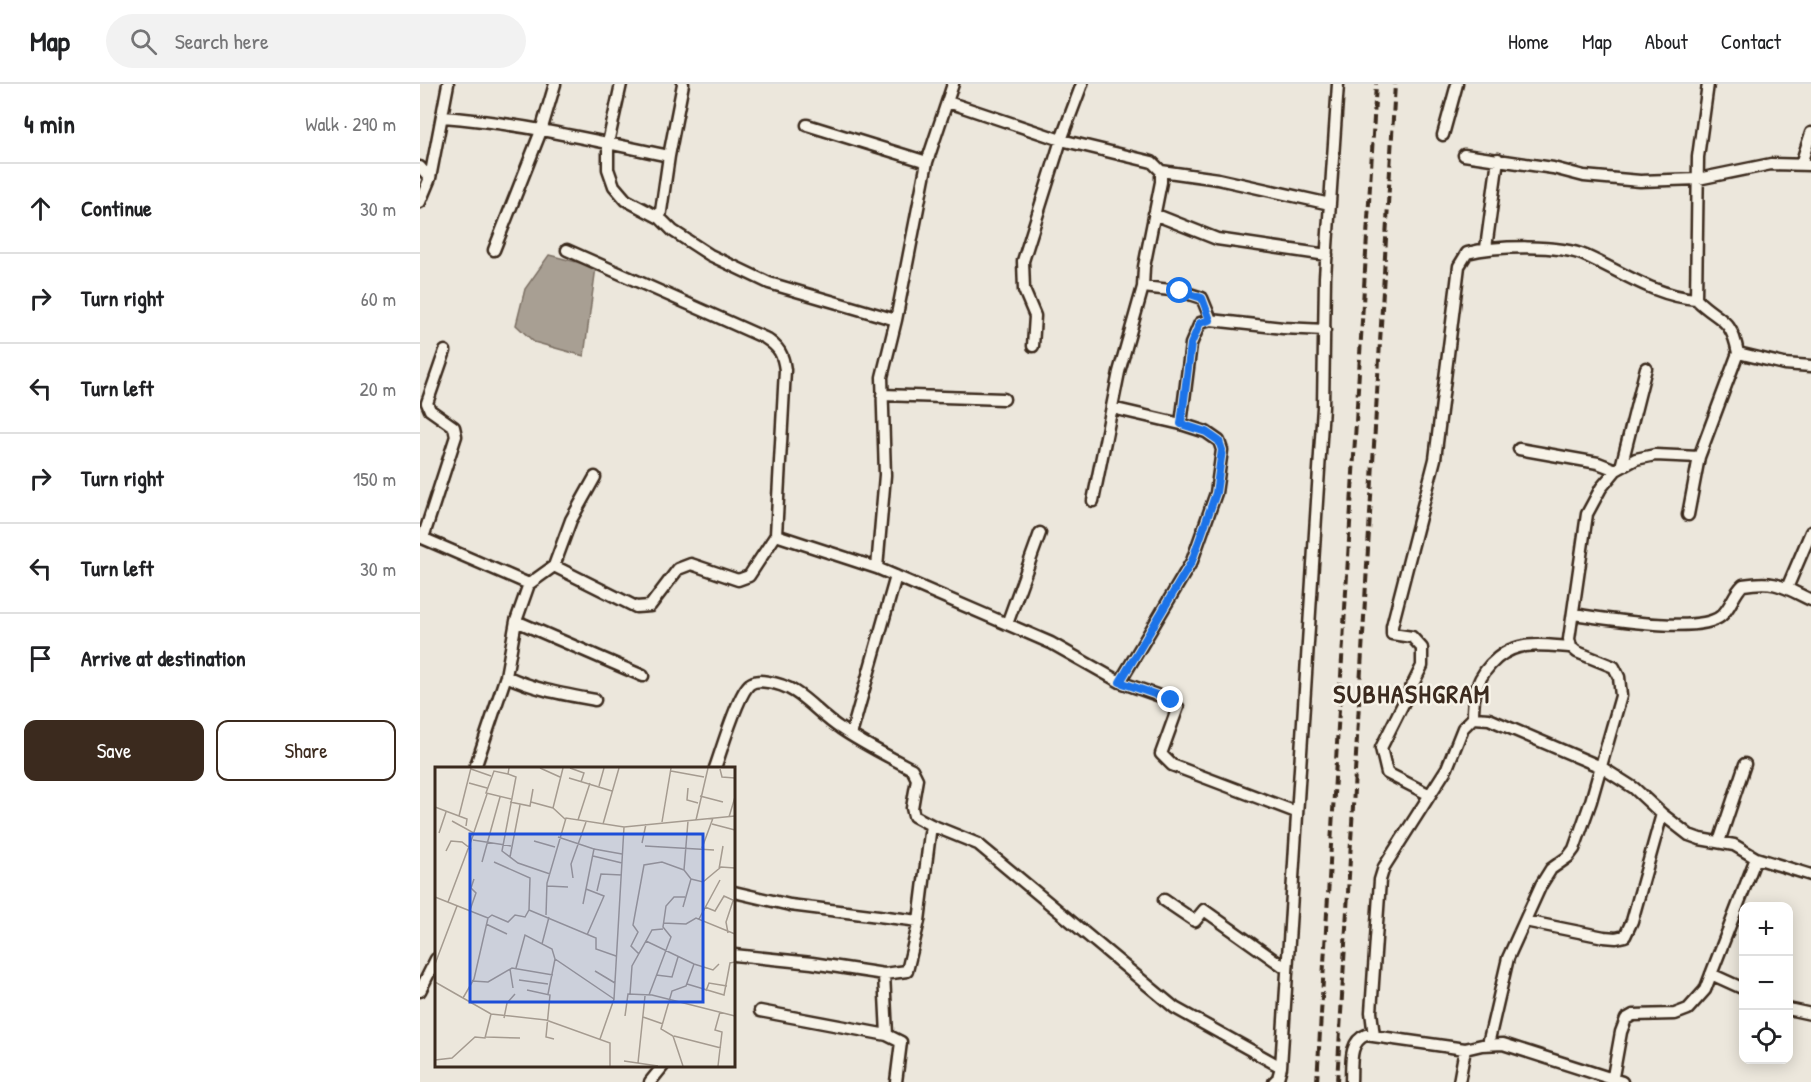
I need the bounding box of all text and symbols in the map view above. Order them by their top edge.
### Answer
search box [106,14,526,68]
text: Map [30,22,70,60]
icon: search [127,25,160,58]
text: Search here [175,26,269,56]
text: Home [1508,27,1549,56]
text: Map [1582,27,1612,56]
text: About [1645,27,1688,56]
text: Contact [1721,27,1781,56]
text: 4 min [24,106,75,141]
text: Walk · 290 m [305,110,396,137]
icon: ahead [24,192,57,225]
text: Continue [81,193,152,223]
text: 30 m [360,195,396,222]
route start [1166,277,1192,303]
icon: right [24,282,57,315]
text: Turn right [81,283,164,313]
text: 60 m [361,285,396,312]
icon: left [24,372,57,405]
text: Turn left [81,373,154,403]
text: 20 m [359,375,396,402]
icon: right [24,462,57,495]
text: Turn right [81,463,164,493]
text: 150 m [353,465,396,492]
icon: left [24,552,57,585]
text: Turn left [81,553,154,583]
text: 30 m [360,555,396,582]
icon: arrive [24,642,57,675]
text: Arrive at destination [81,643,246,673]
district label: SUBHASHGRAM [1333,676,1491,711]
route end [1157,686,1183,712]
button: Save [24,720,204,781]
button: Share [216,720,396,781]
inset map [435,767,735,1067]
map controls [1739,902,1793,1064]
button: + [1739,902,1793,956]
button: − [1739,956,1793,1010]
button: locate [1739,1010,1793,1064]

